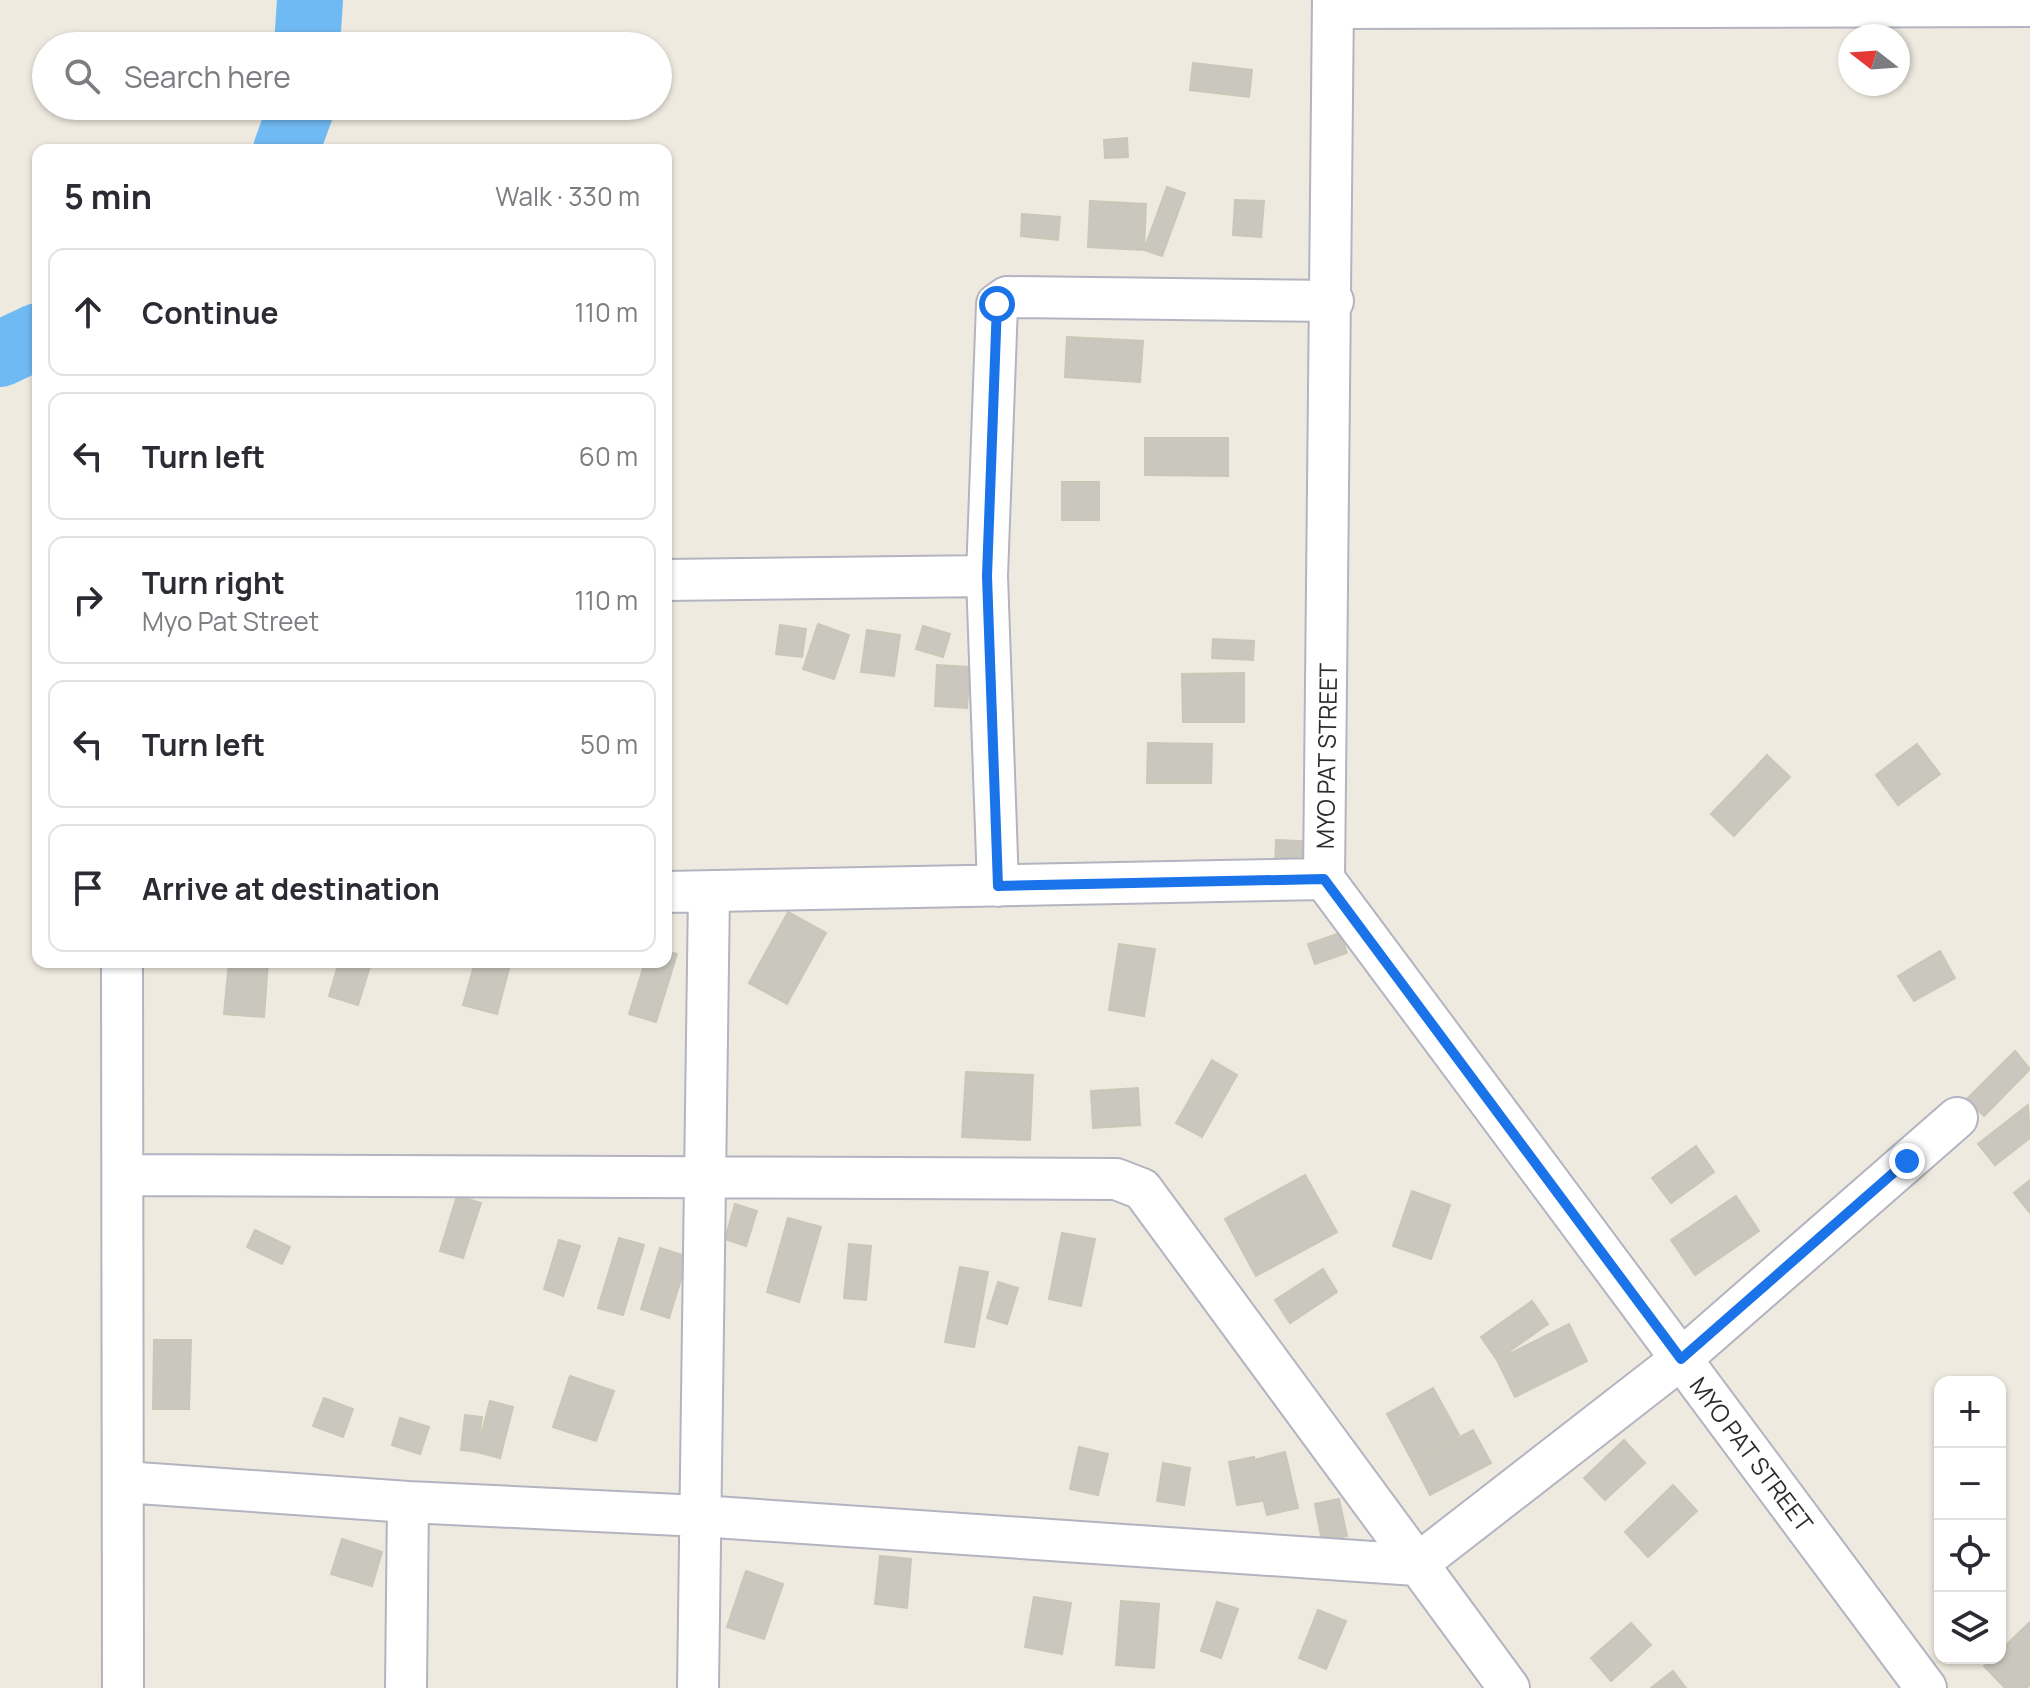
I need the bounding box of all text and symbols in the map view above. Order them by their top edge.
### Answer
north arrow [1838,24,1910,96]
search box [32,32,672,120]
icon: search [60,54,104,98]
text: Search here [124,56,291,97]
text: 5 min [64,173,152,219]
text: Walk · 330 m [495,178,640,214]
route start [979,286,1015,322]
icon: ahead [66,290,110,334]
text: Continue [142,292,278,333]
text: 110 m [575,294,638,330]
icon: left [66,434,110,478]
text: Turn left [142,436,265,477]
text: 60 m [579,438,638,474]
text: Turn right [142,562,285,603]
icon: right [66,578,110,622]
text: 110 m [575,582,638,618]
text: Myo Pat Street [142,603,319,639]
street label: MYO PAT STREET [1308,662,1344,849]
icon: left [66,722,110,766]
text: Turn left [142,724,265,765]
text: 50 m [580,726,638,762]
icon: arrive [66,866,110,910]
text: Arrive at destination [142,868,440,909]
route end [1889,1143,1925,1179]
street label: MYO PAT STREET [1683,1370,1822,1539]
map controls [1934,1376,2006,1664]
button: + [1934,1376,2006,1448]
button: − [1934,1448,2006,1520]
button: locate [1934,1520,2006,1592]
button: layers [1934,1592,2006,1664]

